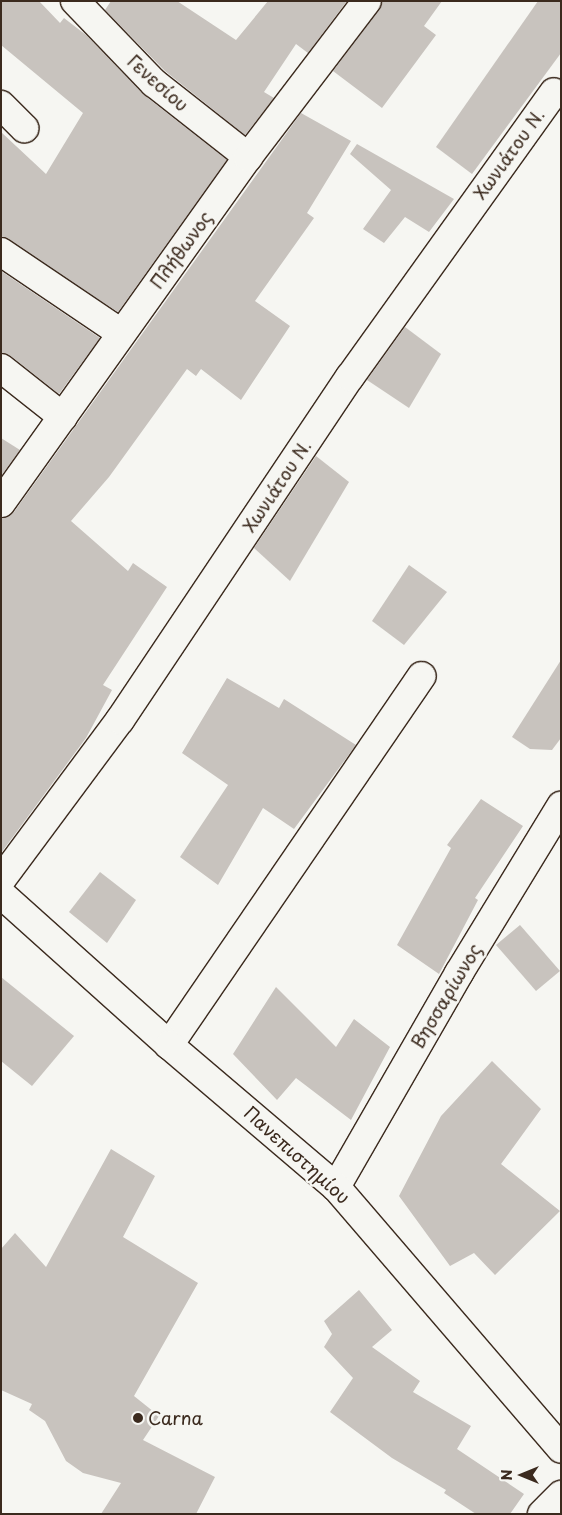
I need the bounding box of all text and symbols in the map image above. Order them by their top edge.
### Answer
street label: Γενεσίου [123,50,193,116]
street label: Χωνιάτου Ν. [469,104,549,204]
street label: Πλήθωνος [146,207,216,293]
street label: Χωνιάτου Ν. [238,436,316,536]
street label: Βησσαρίωνος [406,940,486,1052]
street label: Πανεπιστημίου [240,1102,354,1208]
place label: Carna [148,1407,203,1429]
marker: Carna [132,1412,144,1424]
north arrow [497,1450,547,1500]
text: N [496,1469,517,1481]

